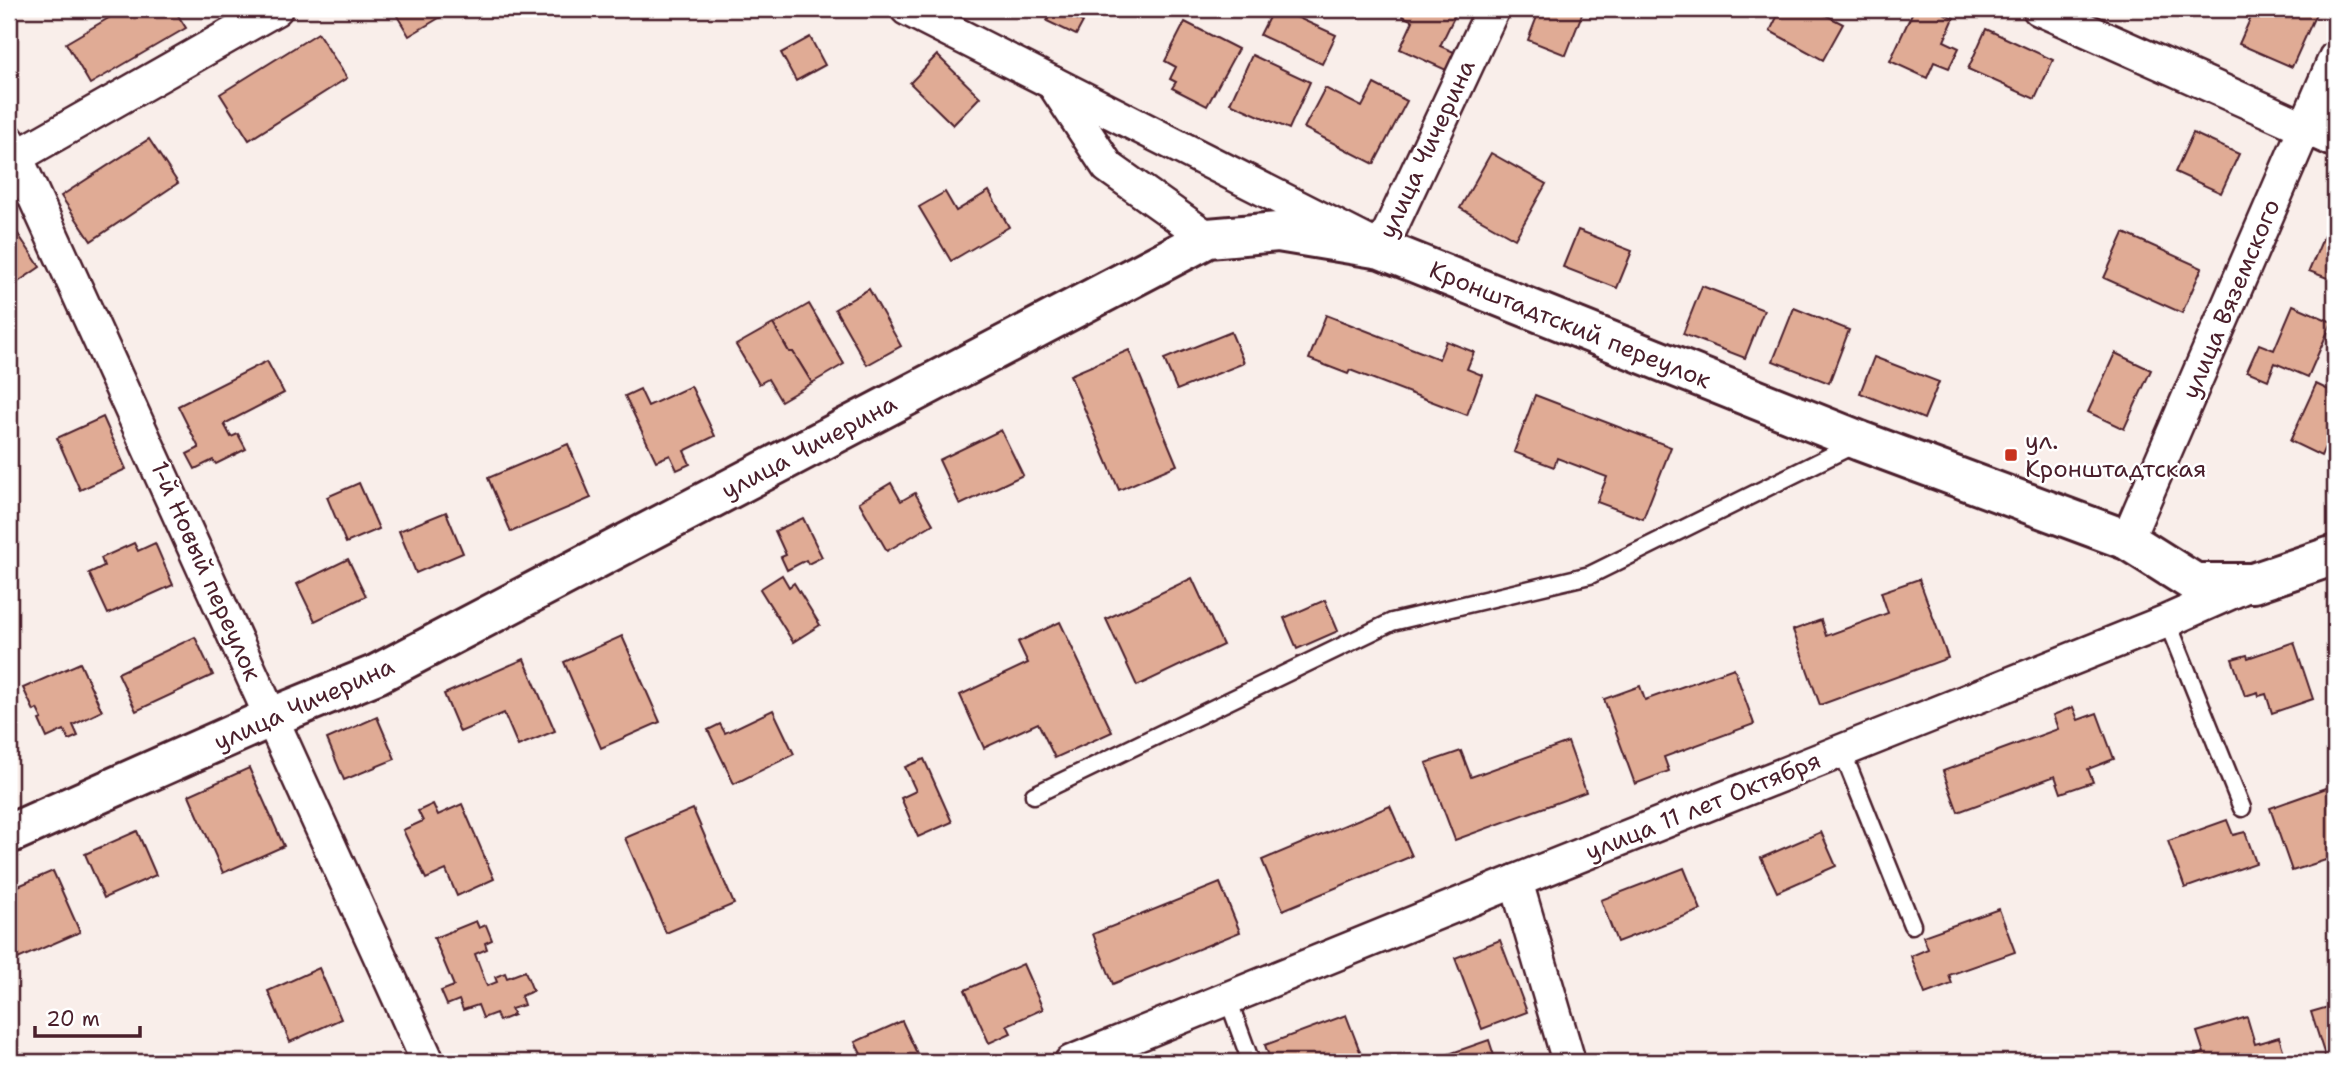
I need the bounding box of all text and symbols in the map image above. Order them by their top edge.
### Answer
street label: улица Чичерина [1371,54,1483,244]
street label: улица Вяземского [2175,194,2287,404]
street label: Кронштадтский переулок [1425,254,1716,396]
street label: улица Чичерина [716,387,902,507]
place label: ул. Кронштадтская [2025,425,2206,485]
marker: ул. Кронштадтская [2003,447,2019,463]
street label: 1-й Новый переулок [143,456,269,686]
street label: улица Чичерина [209,650,399,758]
street label: улица 11 лет Октября [1581,744,1825,868]
scale bar [35,994,140,1038]
text: 20 m [46,1005,100,1033]

